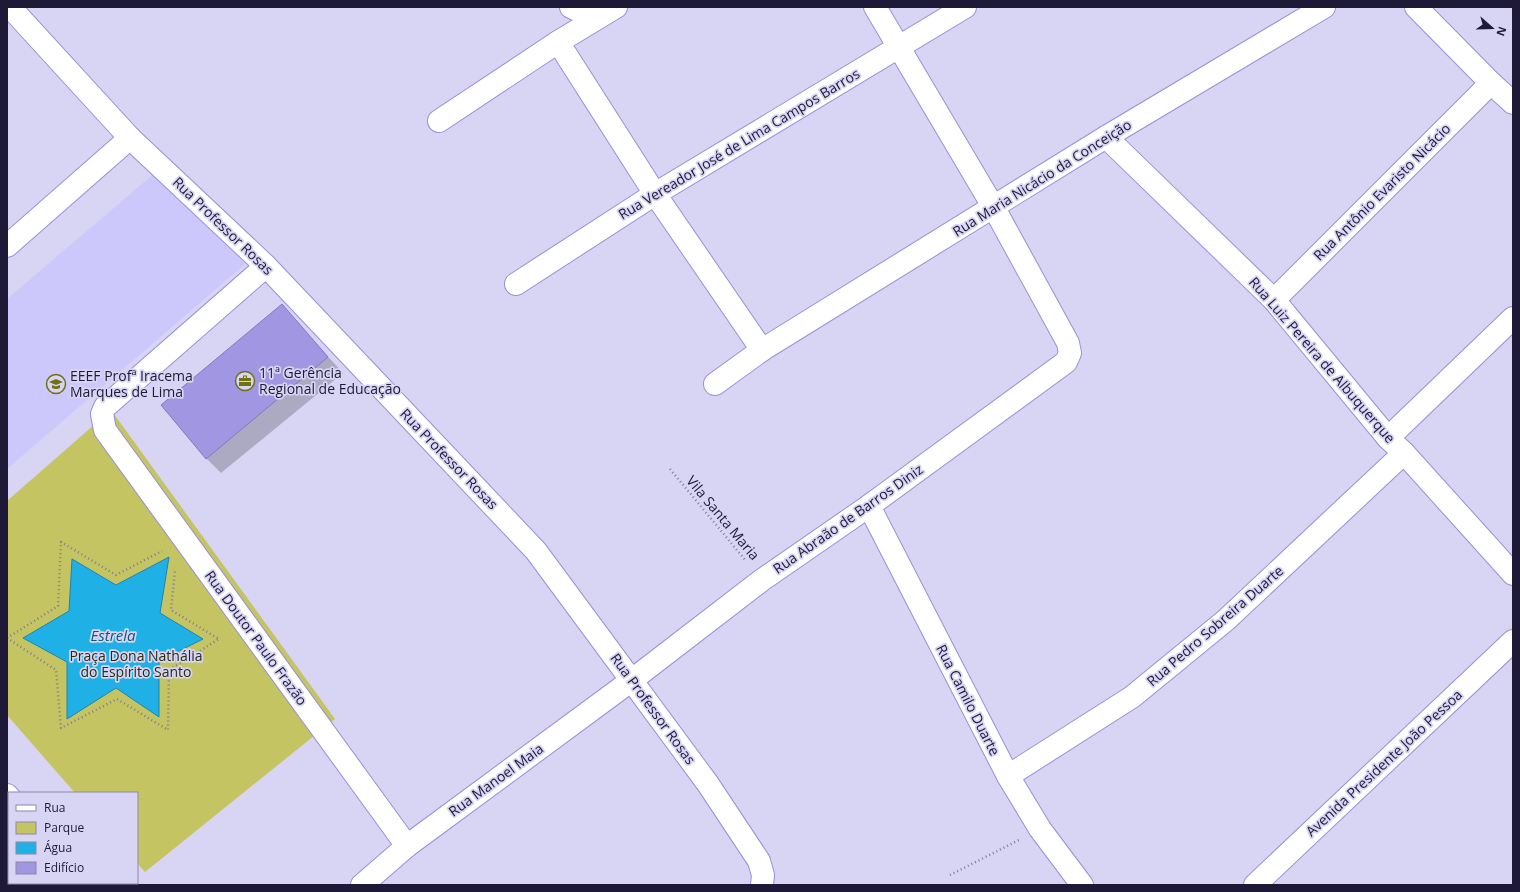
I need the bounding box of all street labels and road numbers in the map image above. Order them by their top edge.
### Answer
street label: Rua Vereador José de Lima Campos Barros [615,64,863,223]
street label: Rua Maria Nicácio da Conceição [949,115,1135,241]
street label: Rua Antônio Evaristo Nicácio [1309,119,1454,264]
street label: Rua Professor Rosas [169,173,278,279]
street label: Rua Luiz Pereira de Albuquerque [1245,273,1400,447]
street label: Rua Professor Rosas [396,404,503,513]
street label: Rua Abraão de Barros Diniz [769,459,927,578]
street label: Vila Santa Maria [682,471,764,564]
street label: Rua Pedro Sobreira Duarte [1142,561,1287,690]
street label: Rua Doutor Paulo Frazão [201,566,312,709]
street label: Rua Camilo Duarte [932,641,1005,759]
street label: Rua Professor Rosas [607,649,700,768]
street label: Avenida Presidente João Pessoa [1301,685,1466,840]
street label: Rua Manoel Maia [445,739,547,820]

